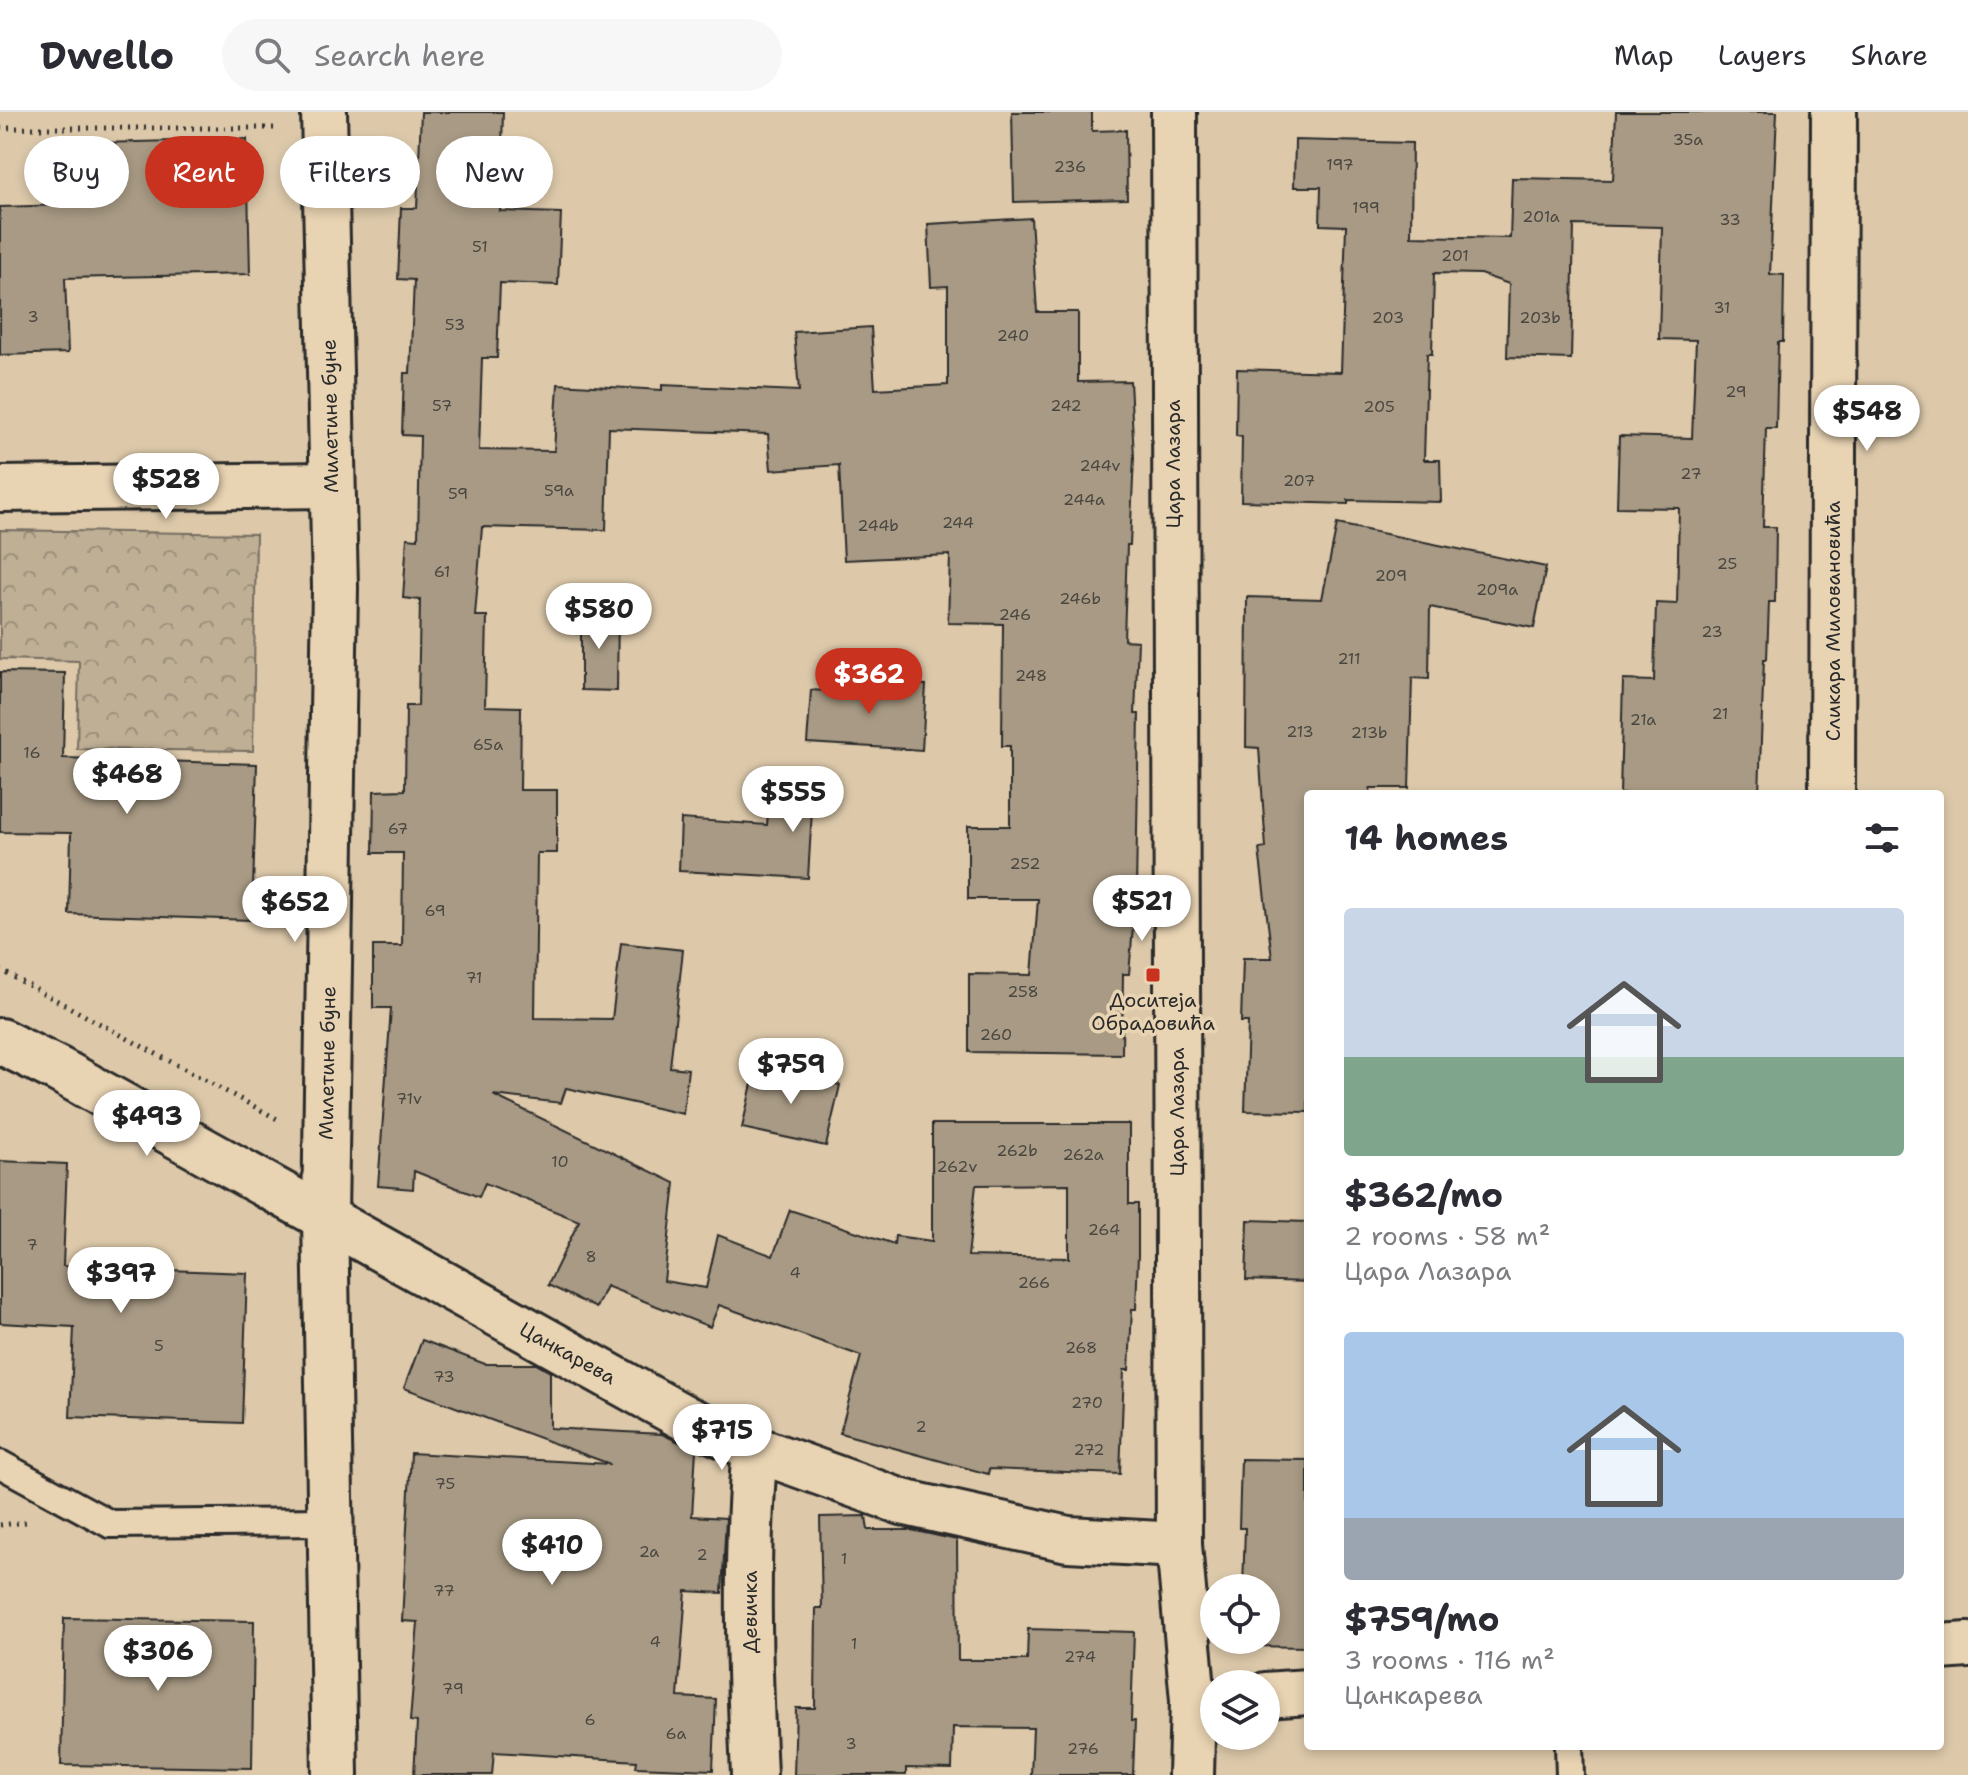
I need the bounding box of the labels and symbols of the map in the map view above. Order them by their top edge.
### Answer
house number: 35a [1673,129,1703,150]
house number: 197 [1326,154,1354,175]
house number: 236 [1054,156,1086,177]
house number: 199 [1352,197,1380,218]
house number: 201a [1522,206,1560,227]
house number: 33 [1719,209,1741,230]
house number: 51 [472,236,488,257]
house number: 201 [1441,245,1469,266]
house number: 31 [1713,297,1731,318]
house number: 3 [27,306,39,327]
house number: 203 [1372,307,1404,328]
house number: 203b [1519,307,1561,328]
house number: 53 [445,314,465,335]
house number: 240 [997,325,1029,346]
street label: Милетине буне [316,339,344,493]
house number: 29 [1725,381,1747,402]
pin: $548 [1820,385,1914,453]
house number: 57 [432,395,452,416]
house number: 242 [1050,395,1082,416]
house number: 205 [1363,396,1395,417]
street label: Цара Лазара [1160,399,1186,528]
pin: $528 [119,453,213,521]
house number: 244v [1080,455,1121,476]
house number: 27 [1680,463,1702,484]
house number: 207 [1283,470,1315,491]
house number: 59a [544,480,574,501]
house number: 59 [448,483,468,504]
house number: 244a [1063,489,1105,510]
street label: Сликара Миловановића [1820,500,1846,741]
house number: 244 [942,512,974,533]
house number: 244b [857,515,899,536]
house number: 25 [1717,553,1737,574]
house number: 61 [434,561,450,582]
house number: 209 [1375,565,1407,586]
house number: 209a [1476,579,1518,600]
pin: $580 [552,583,646,651]
house number: 246b [1059,588,1101,609]
house number: 246 [999,604,1031,625]
house number: 23 [1701,621,1723,642]
pin: $362 [822,648,916,716]
house number: 211 [1337,648,1361,669]
house number: 248 [1015,665,1047,686]
house number: 21 [1711,703,1729,724]
house number: 21a [1630,709,1656,730]
house number: 213 [1286,721,1314,742]
house number: 213b [1351,722,1387,743]
house number: 65a [473,734,503,755]
house number: 16 [23,742,41,763]
pin: $468 [80,748,174,816]
pin: $555 [746,766,840,834]
house number: 67 [388,818,408,839]
house number: 252 [1009,853,1041,874]
pin: $521 [1095,875,1189,943]
pin: $652 [248,876,342,944]
house number: 69 [424,900,446,921]
marker: Доситеја Обрадовића [1144,966,1162,984]
house number: 71 [465,967,483,988]
house number: 258 [1007,981,1039,1002]
street label: Милетине буне [313,986,341,1140]
place label: Доситеја Обрадовића [1091,987,1215,1036]
house number: 260 [980,1024,1012,1045]
pin: $759 [744,1038,838,1106]
street label: Цара Лазара [1164,1047,1190,1176]
house number: 71v [396,1088,422,1109]
pin: $493 [100,1090,194,1158]
house number: 262b [996,1140,1038,1161]
house number: 262a [1062,1144,1104,1165]
house number: 10 [551,1151,569,1172]
house number: 262v [937,1156,977,1177]
house number: 264 [1088,1219,1120,1240]
house number: 7 [26,1234,38,1255]
house number: 8 [585,1246,597,1267]
pin: $397 [74,1247,168,1315]
house number: 4 [789,1262,801,1283]
house number: 266 [1018,1272,1050,1293]
street label: Цанкарева [515,1316,621,1390]
house number: 5 [154,1335,164,1356]
house number: 268 [1065,1337,1097,1358]
house number: 73 [433,1366,455,1387]
house number: 270 [1071,1392,1103,1413]
pin: $715 [675,1404,769,1472]
house number: 2 [915,1416,927,1437]
house number: 272 [1073,1439,1105,1460]
house number: 75 [435,1473,455,1494]
pin: $410 [505,1519,599,1587]
house number: 2a [639,1541,659,1562]
house number: 2 [696,1544,708,1565]
house number: 1 [841,1548,847,1569]
street label: Девичка [737,1570,763,1653]
house number: 77 [433,1580,455,1601]
pin: $306 [111,1625,205,1693]
house number: 4 [649,1631,661,1652]
house number: 1 [851,1633,857,1654]
house number: 274 [1064,1646,1096,1667]
house number: 79 [442,1678,464,1699]
house number: 6 [584,1709,596,1730]
house number: 6a [666,1723,686,1744]
house number: 3 [845,1733,857,1754]
house number: 276 [1067,1738,1099,1759]

